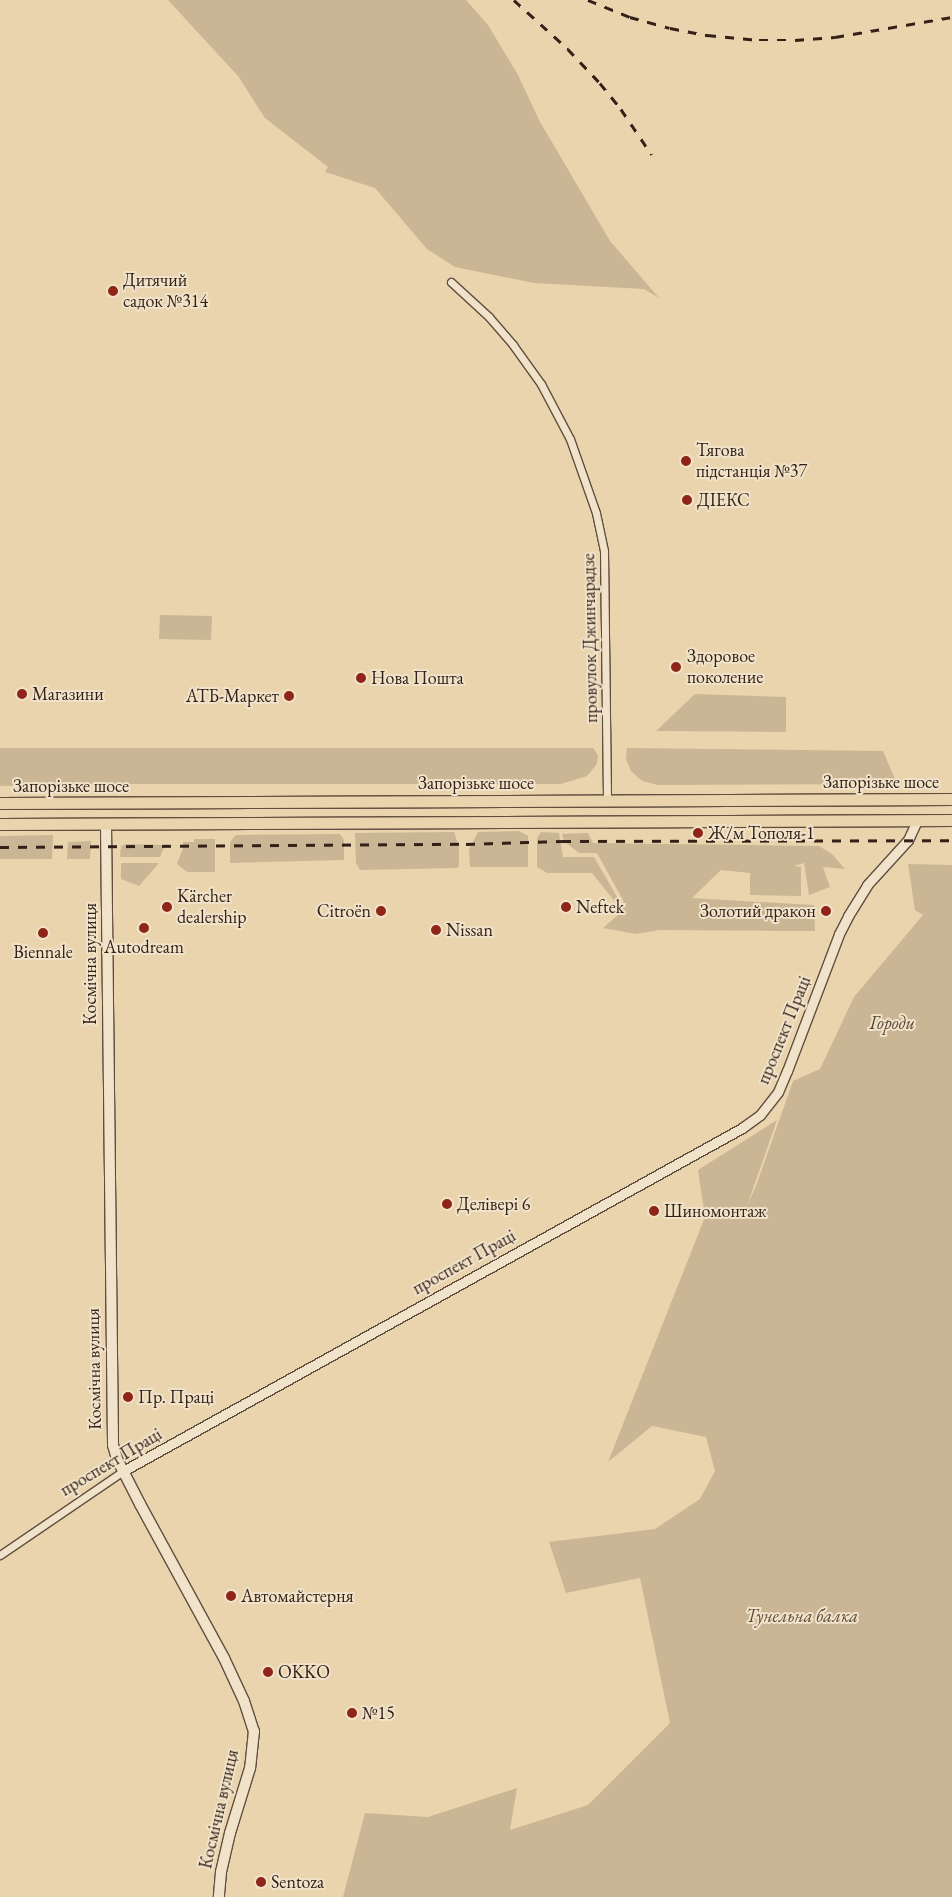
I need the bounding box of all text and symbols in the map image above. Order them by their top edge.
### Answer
place label: Дитячий садок №314 [123,270,208,312]
marker: Дитячий садок №314 [107,285,119,297]
place label: Тягова пiдстанцiя №37 [696,440,807,482]
marker: Тягова пiдстанцiя №37 [680,455,692,467]
place label: ДІЕКС [697,489,750,511]
marker: ДІЕКС [681,494,693,506]
street label: провулок Джинчарадзе [578,553,602,723]
place label: Здоровое поколение [687,646,763,689]
marker: Здоровое поколение [669,660,683,674]
place label: Нова Пошта [371,667,464,689]
marker: Нова Пошта [355,672,367,684]
place label: Магазини [32,683,104,705]
place label: АТБ-Маркет [186,685,279,707]
marker: Магазини [16,688,28,700]
marker: АТБ-Маркет [283,690,295,702]
street label: Запорізьке шосе [823,771,939,793]
street label: Запорізьке шосе [418,772,534,794]
street label: Запорізьке шосе [13,775,129,797]
place label: Ж/м Тополя-1 [708,822,815,844]
marker: Ж/м Тополя-1 [692,827,704,839]
place label: Kärcher dealership [177,886,246,929]
place label: Neftek [576,896,624,918]
place label: Citroën [317,900,371,922]
place label: Золотий дракон [700,900,816,922]
marker: Kärcher dealership [161,901,173,913]
marker: Neftek [560,901,572,913]
street label: Космічна вулиця [79,903,101,1025]
marker: Citroën [375,905,387,917]
marker: Золотий дракон [820,905,832,917]
place label: Nissan [446,919,493,941]
marker: Autodream [138,922,150,934]
marker: Nissan [430,924,442,936]
marker: Biennale [37,927,49,939]
place label: Autodream [104,936,184,958]
place label: Biennale [13,941,73,963]
street label: проспект Праці [752,973,816,1087]
park label: Городи [869,1012,915,1034]
place label: Делівері 6 [457,1193,530,1215]
marker: Делівері 6 [441,1198,453,1210]
place label: Шиномонтаж [664,1200,767,1222]
marker: Шиномонтаж [648,1205,660,1217]
street label: проспект Праці [409,1225,519,1299]
street label: Космічна вулиця [82,1308,106,1430]
place label: Пр. Праці [138,1386,214,1408]
marker: Пр. Праці [122,1391,134,1403]
street label: проспект Праці [56,1423,166,1501]
place label: Автомайстерня [241,1585,354,1607]
marker: Автомайстерня [225,1590,237,1602]
park label: Тунельна балка [746,1605,858,1627]
place label: OKKO [278,1661,330,1683]
marker: OKKO [262,1666,274,1678]
place label: №15 [362,1702,395,1724]
marker: №15 [346,1707,358,1719]
street label: Космічна вулиця [195,1747,243,1871]
place label: Sentoza [271,1871,324,1893]
marker: Sentoza [255,1876,267,1888]

